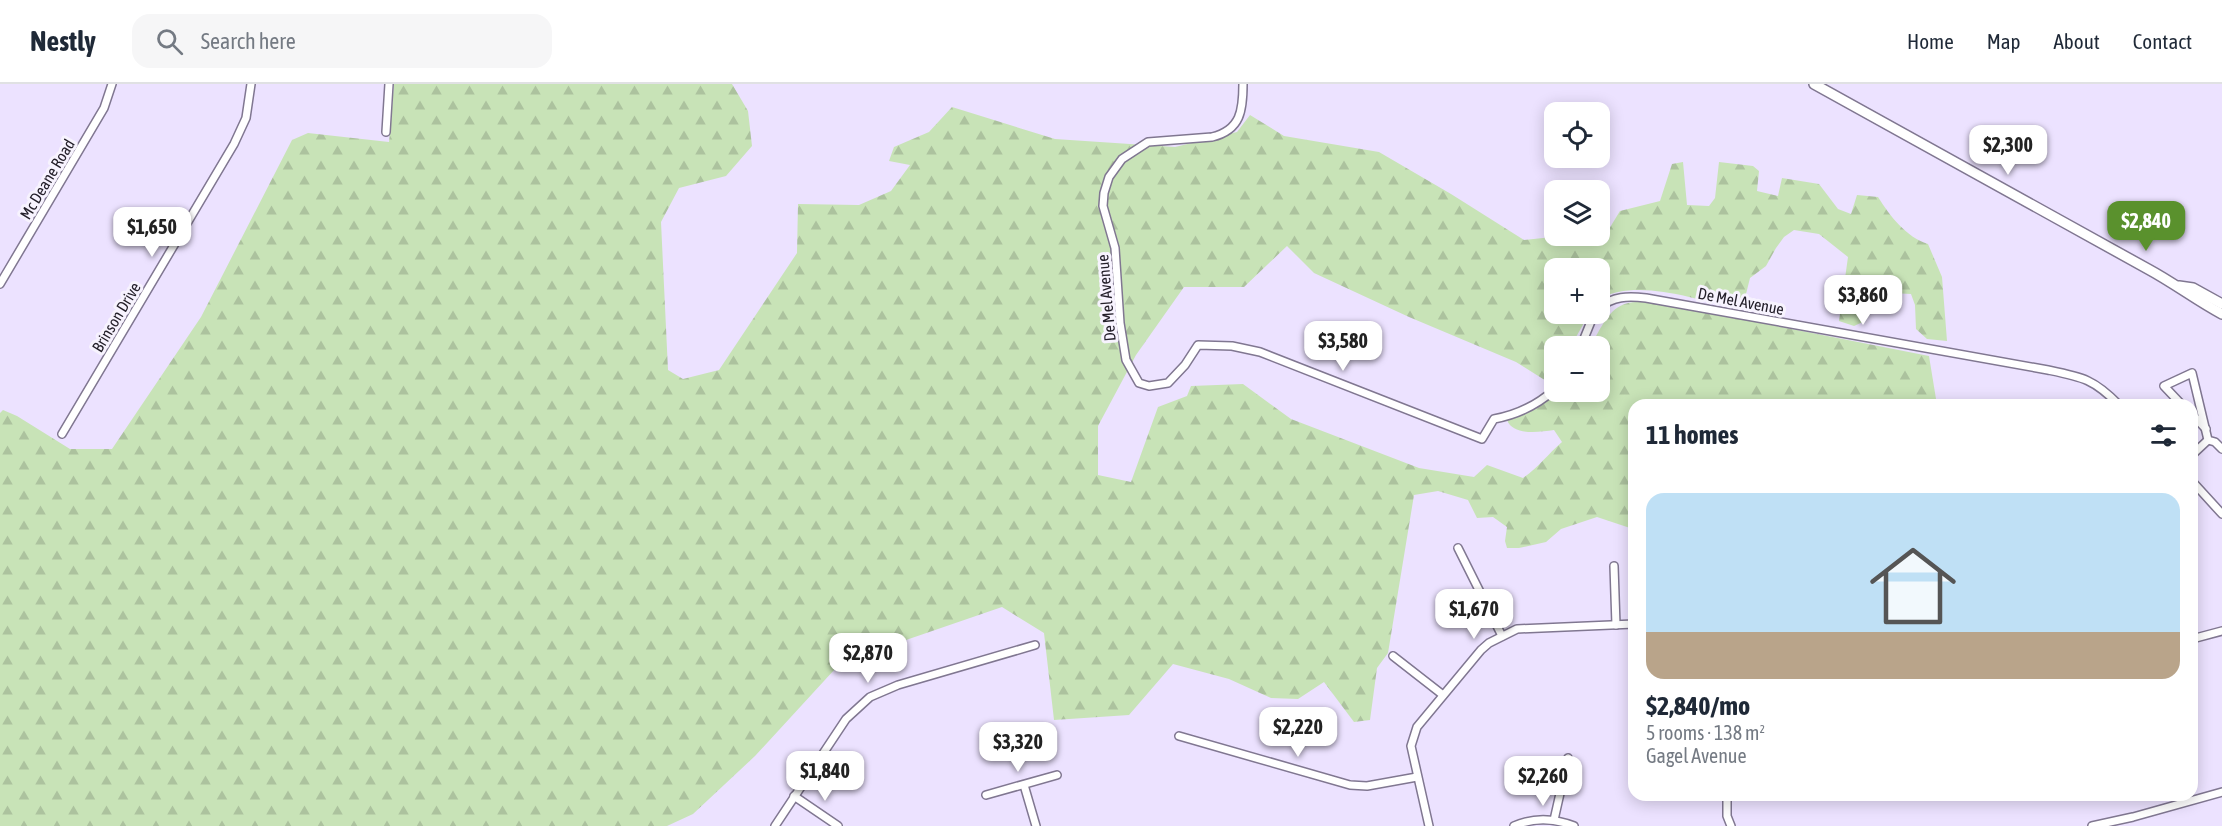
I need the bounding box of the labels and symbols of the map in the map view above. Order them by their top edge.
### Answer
pin: $2,300 [1959,125,2057,176]
street label: Mc Deane Road [16,136,78,222]
pin: $2,840 [2097,201,2195,252]
pin: $1,650 [103,207,201,258]
street label: De Mel Avenue [1093,254,1119,342]
pin: $3,860 [1814,275,1912,326]
street label: Brinson Drive [88,279,144,355]
street label: De Mel Avenue [1697,284,1785,318]
pin: $3,580 [1294,321,1392,372]
pin: $1,670 [1425,589,1523,640]
pin: $2,870 [819,633,917,684]
pin: $2,220 [1249,707,1347,758]
pin: $3,320 [969,722,1067,773]
pin: $1,840 [776,751,874,802]
pin: $2,260 [1494,756,1592,807]

